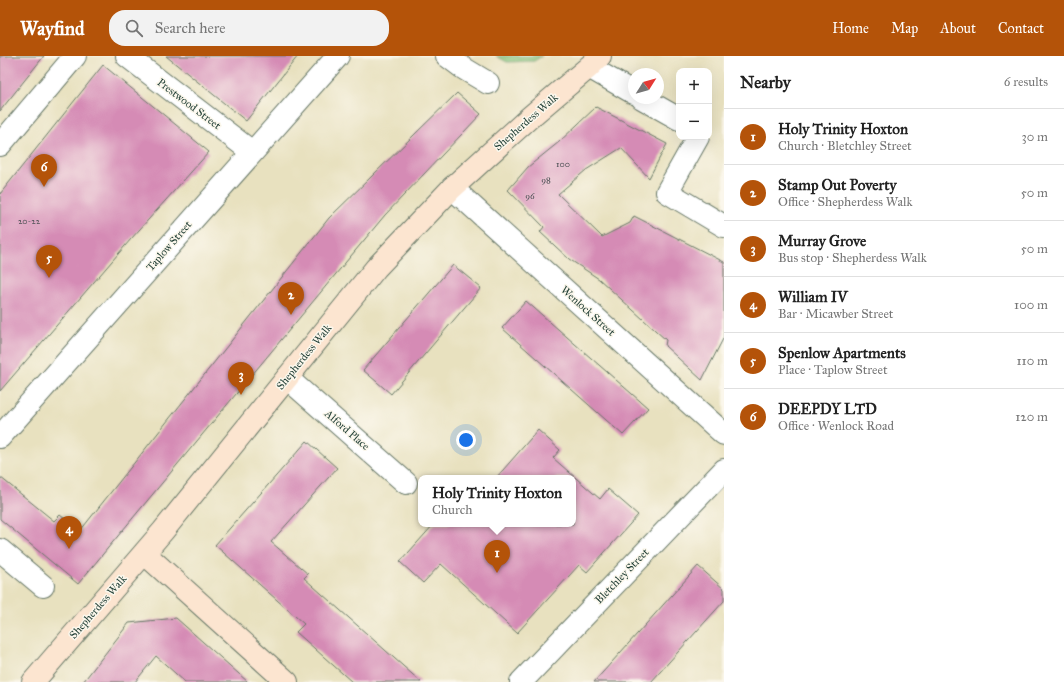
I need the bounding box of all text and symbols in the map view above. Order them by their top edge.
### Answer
search box [109,10,389,46]
text: Wayfind [20,17,85,40]
icon: search [123,17,145,39]
text: Search here [155,19,226,37]
text: Home [832,20,869,37]
text: Map [891,20,918,37]
text: About [940,20,976,37]
text: Contact [998,20,1044,37]
north arrow [628,68,664,104]
map controls [676,68,712,140]
button: + [676,68,712,104]
text: Nearby [740,72,791,93]
text: 6 results [1004,74,1048,90]
street label: Prestwood Street [155,76,223,132]
street label: Shepherdess Walk [491,90,561,153]
button: − [676,104,712,140]
text: Holy Trinity Hoxton [778,120,908,138]
text: 1 [750,129,756,145]
text: 30 m [1022,129,1048,145]
text: Church · Bletchley Street [778,138,912,154]
pin: 6 [31,154,57,187]
house number: 100 [556,158,570,169]
house number: 98 [541,174,551,185]
text: Stamp Out Poverty [778,176,897,194]
text: 2 [750,185,756,201]
text: 50 m [1021,185,1048,201]
house number: 96 [525,190,535,201]
text: Office · Shepherdess Walk [778,194,912,210]
house number: 20-22 [18,215,41,226]
street label: Taplow Street [144,218,194,274]
text: Murray Grove [778,232,866,250]
text: 3 [750,241,756,257]
text: 50 m [1021,241,1048,257]
pin: 5 [36,245,62,278]
text: Bus stop · Shepherdess Walk [778,250,927,266]
pin: 2 [278,282,304,315]
street label: Wenlock Street [558,283,618,339]
text: William IV [778,288,848,306]
text: 4 [749,297,757,313]
text: 100 m [1014,297,1048,313]
text: Bar · Micawber Street [778,306,893,322]
street label: Shepherdess Walk [274,321,335,392]
text: Spenlow Apartments [778,344,906,362]
text: 5 [750,353,756,369]
text: 110 m [1016,353,1048,369]
pin: 3 [228,362,254,395]
text: Place · Taplow Street [778,362,888,378]
text: DEEPDY LTD [778,400,877,418]
street label: Alford Place [321,406,372,453]
text: 6 [750,409,756,425]
text: 120 m [1015,409,1048,425]
text: Office · Wenlock Road [778,418,894,434]
your location [456,430,476,450]
popup [418,475,576,527]
text: Holy Trinity Hoxton [432,484,562,502]
text: Church [432,502,472,518]
pin: 4 [56,516,82,549]
pin: 1 [484,540,510,573]
street label: Bletchley Street [592,546,652,606]
street label: Shepherdess Walk [67,572,130,642]

